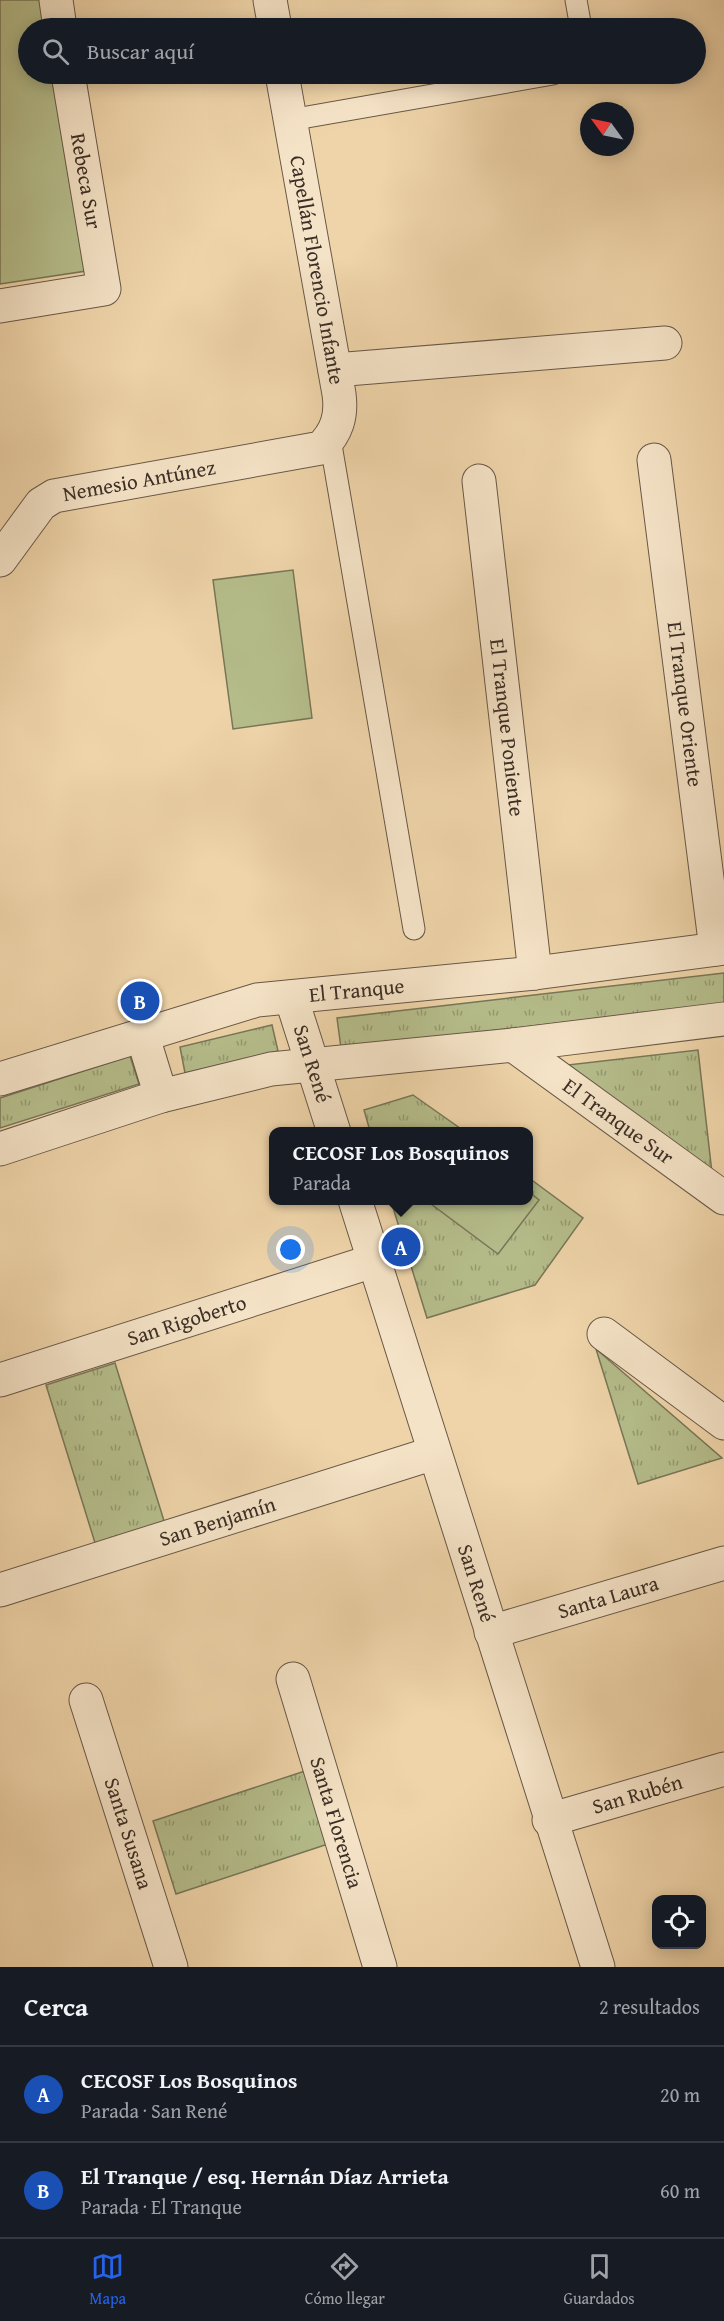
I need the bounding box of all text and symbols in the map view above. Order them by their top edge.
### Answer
search box [18,18,706,84]
icon: search [39,35,72,68]
text: Buscar aquí [87,35,194,67]
north arrow [580,102,634,156]
street label: Rebeca Sur [63,131,110,232]
street label: Capellán Florencio Infante [282,153,353,387]
street label: Nemesio Antúnez [60,451,218,509]
street label: El Tranque Oriente [660,620,711,789]
street label: El Tranque Poniente [482,637,533,818]
street label: El Tranque [308,970,406,1010]
pin: B [120,978,160,1024]
street label: San René [286,1021,340,1107]
street label: El Tranque Sur [557,1070,681,1172]
popup [269,1127,533,1205]
text: CECOSF Los Bosquinos [293,1136,509,1168]
text: Parada [293,1168,351,1197]
pin: A [382,1224,420,1270]
your location [276,1235,305,1264]
street label: San Rigoberto [123,1286,250,1353]
street label: San Benjamín [155,1488,280,1554]
street label: San René [450,1540,504,1626]
street label: Santa Laura [554,1567,662,1626]
street label: Santa Florencia [302,1753,371,1892]
street label: San Rubén [588,1766,686,1822]
street label: Santa Susana [97,1773,161,1893]
map controls [652,1895,706,1949]
button: locate [652,1895,706,1949]
text: Cerca [24,1987,88,2026]
text: 2 resultados [599,1992,700,2021]
text: CECOSF Los Bosquinos [81,2064,297,2096]
text: A [37,2080,50,2109]
text: 20 m [660,2080,700,2109]
text: Parada · San René [81,2096,227,2125]
text: El Tranque / esq. Hernán Díaz Arrieta [81,2160,449,2192]
text: B [37,2176,50,2205]
text: 60 m [660,2176,700,2205]
text: Parada · El Tranque [81,2192,242,2221]
tab: Mapa [89,2250,126,2310]
tab: Cómo llegar [305,2250,385,2310]
tab: Guardados [563,2250,635,2310]

